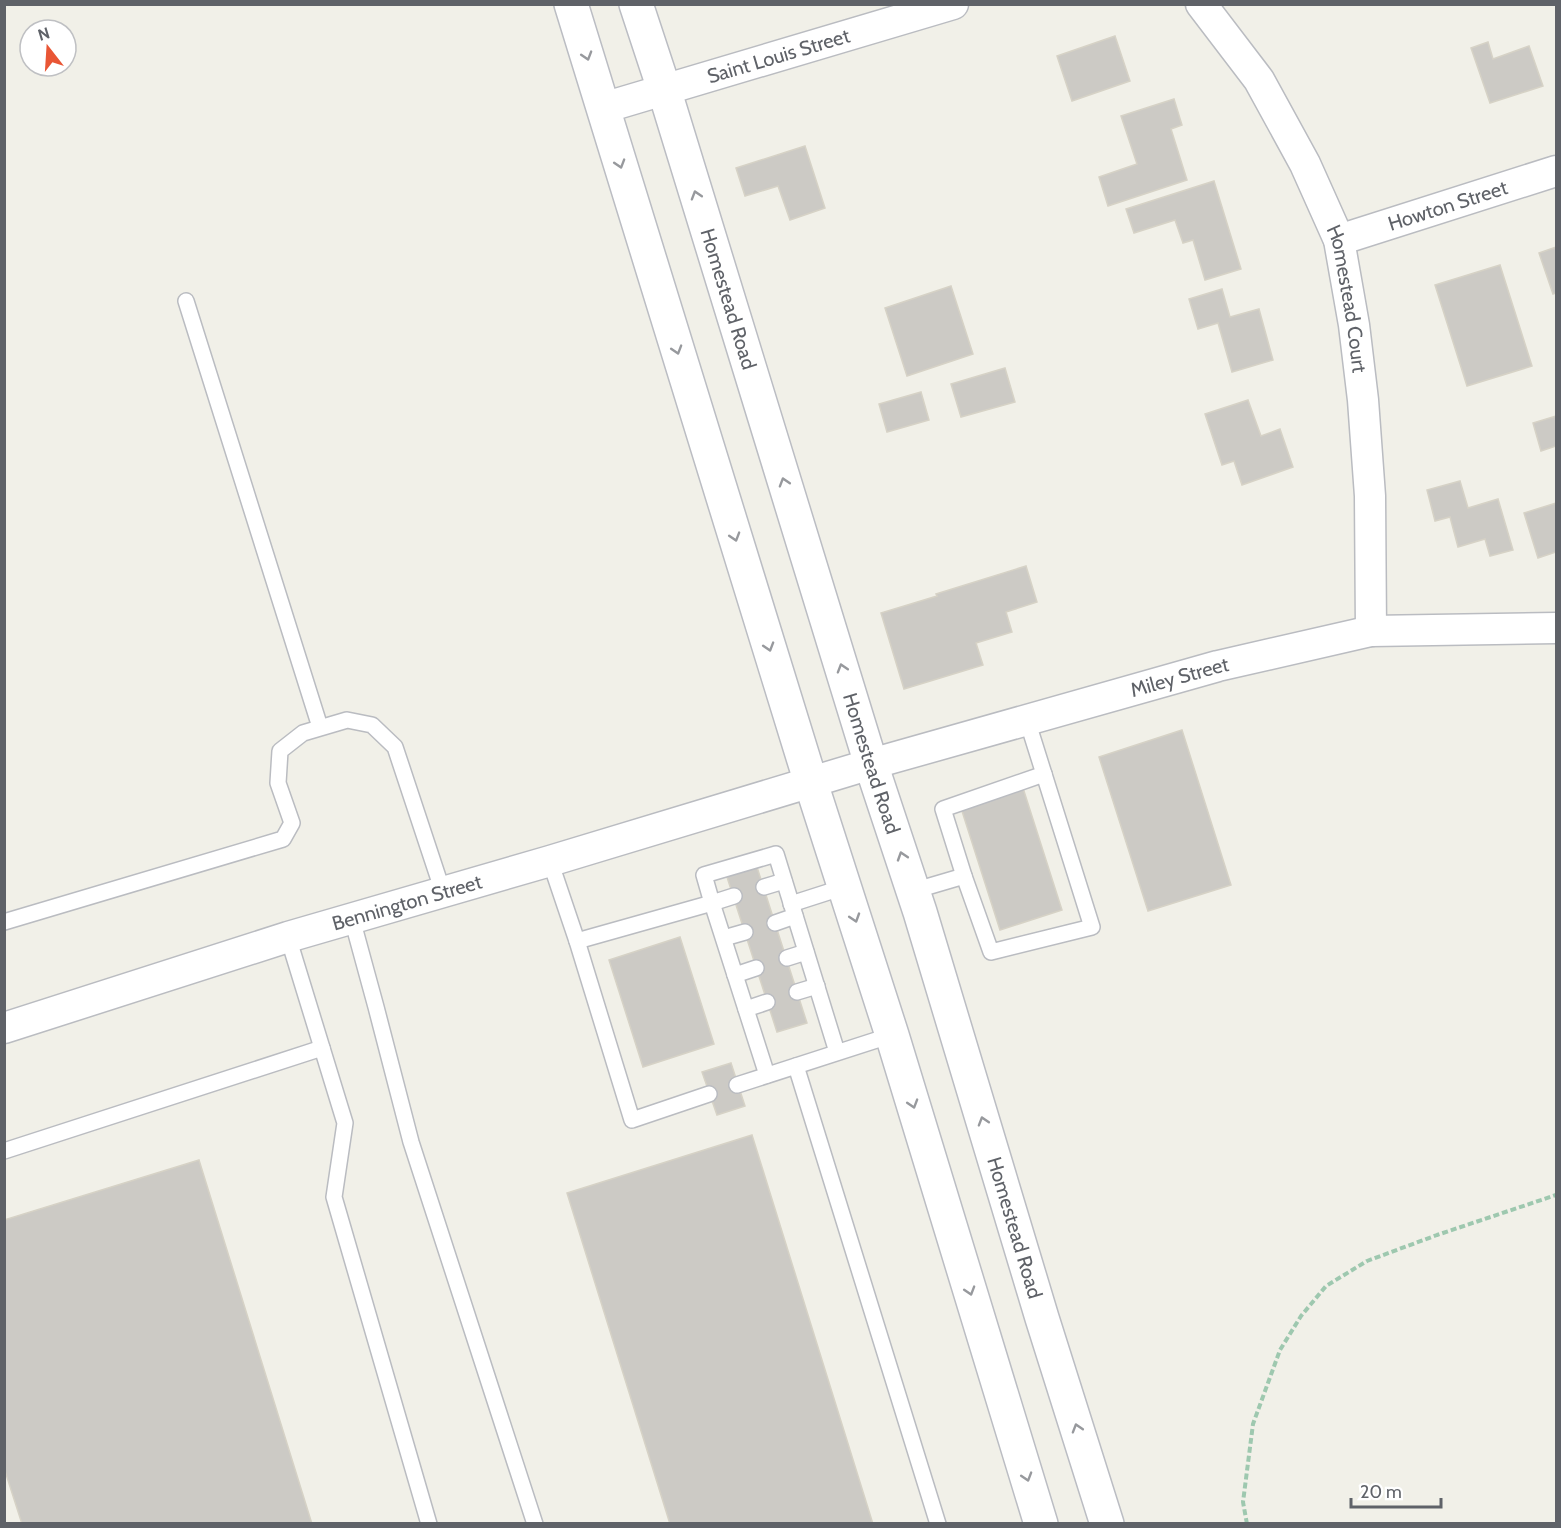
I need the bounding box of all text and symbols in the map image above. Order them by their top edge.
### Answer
north arrow [18,18,78,78]
text: N [36,23,52,45]
street label: Saint Louis Street [704,23,853,88]
one-way arrow [580,50,592,61]
one-way arrow [613,158,625,169]
street label: Howton Street [1385,175,1511,236]
one-way arrow [691,190,703,201]
street label: Homestead Court [1322,221,1372,374]
street label: Homestead Road [695,225,761,372]
one-way arrow [670,344,682,355]
one-way arrow [779,477,791,488]
one-way arrow [728,531,740,542]
one-way arrow [762,641,774,652]
street label: Miley Street [1128,652,1231,702]
one-way arrow [837,663,849,674]
street label: Homestead Road [838,690,905,837]
one-way arrow [896,851,909,862]
street label: Bennington Street [329,869,485,936]
one-way arrow [847,912,860,923]
one-way arrow [906,1098,918,1109]
one-way arrow [978,1116,990,1127]
street label: Homestead Road [982,1154,1047,1301]
one-way arrow [963,1285,975,1296]
one-way arrow [1071,1423,1084,1434]
one-way arrow [1020,1471,1032,1482]
scale bar [1351,1471,1441,1509]
text: 20 m [1360,1481,1402,1503]

